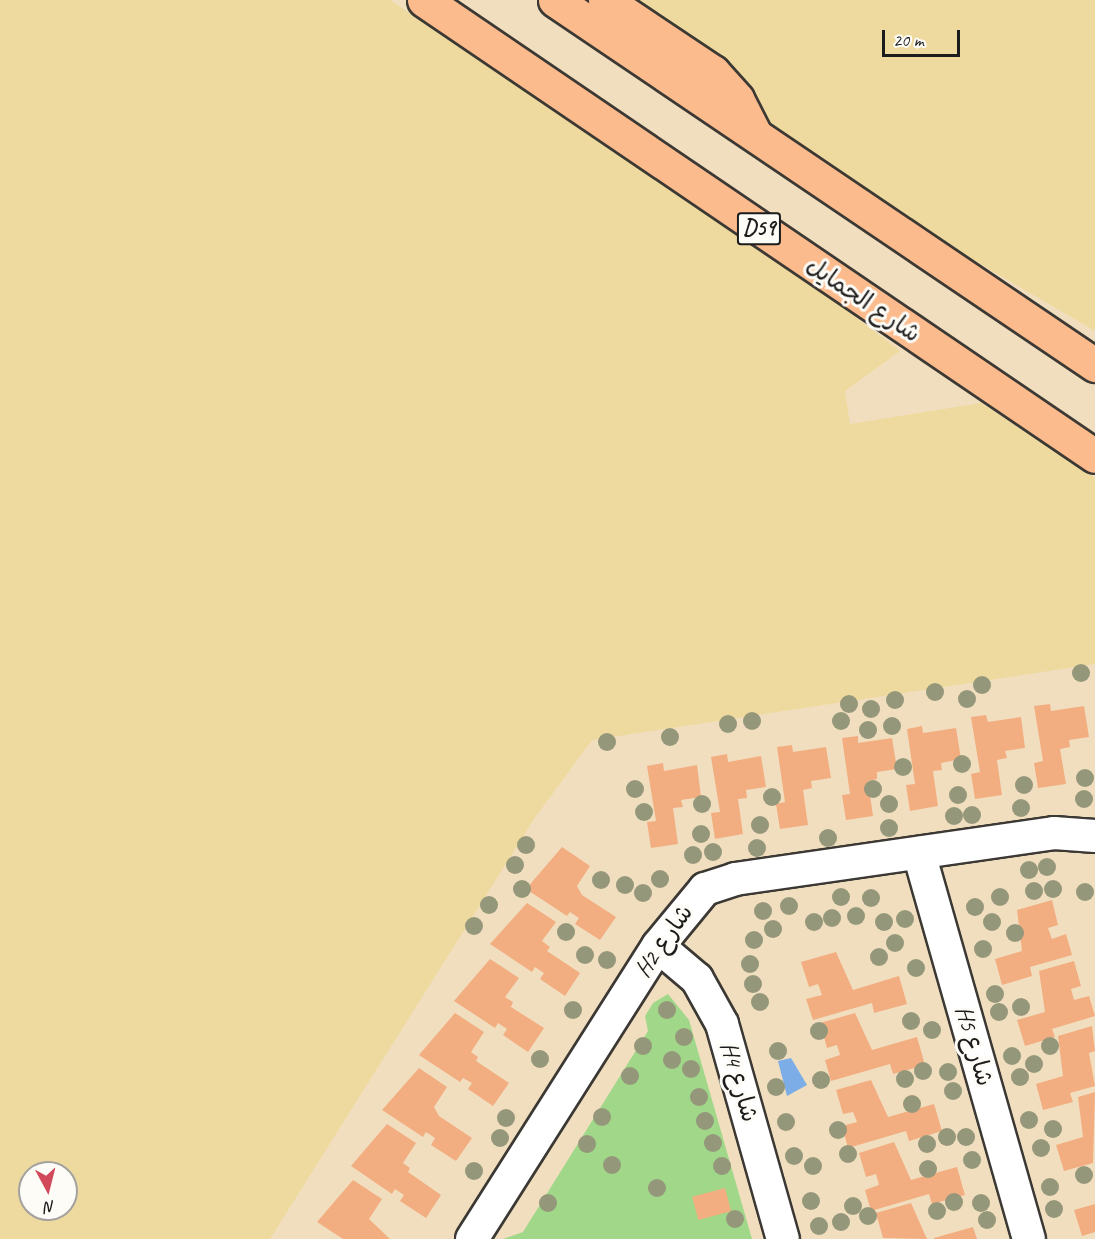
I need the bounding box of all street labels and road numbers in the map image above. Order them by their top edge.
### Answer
road number: D59 [736,210,782,248]
street label: شارع الجمايل [800,251,926,349]
street label: H2 شارع [629,899,699,983]
street label: H5 شارع [949,1003,999,1089]
street label: H4 شارع [714,1039,764,1125]

